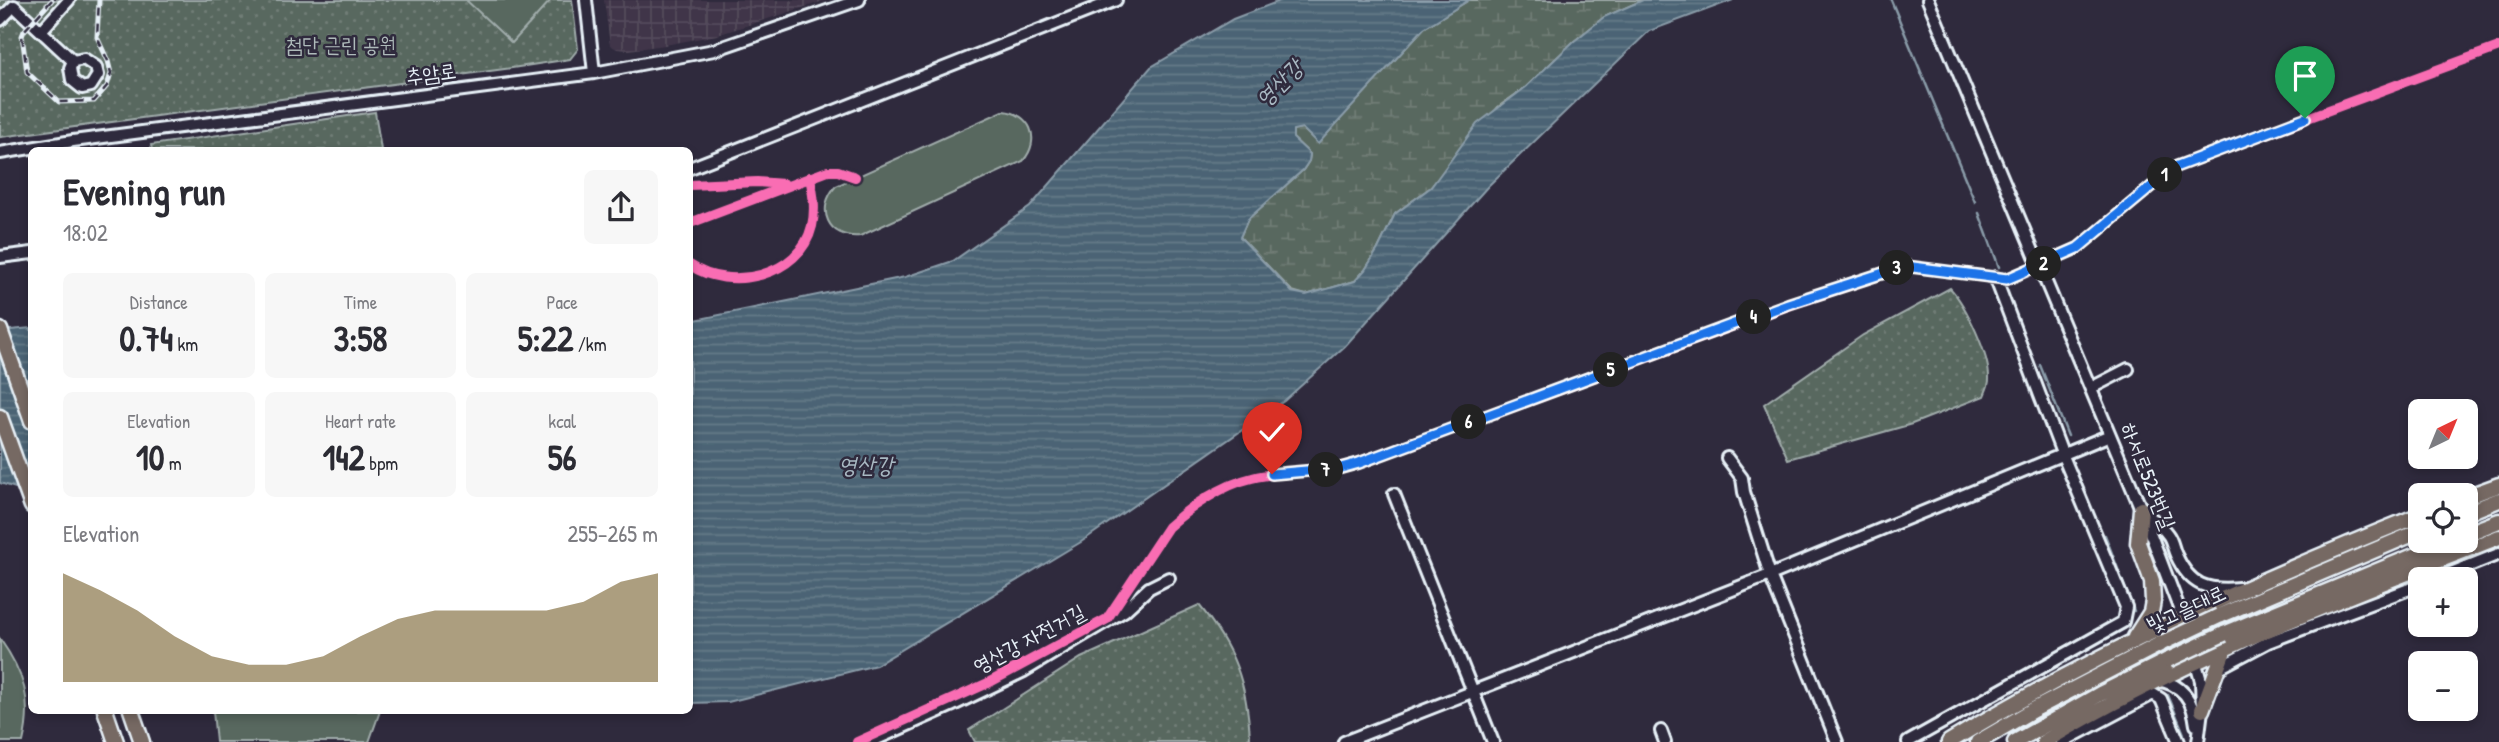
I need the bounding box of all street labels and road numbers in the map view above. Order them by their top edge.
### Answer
street label: 추암로 [404,56,458,91]
street label: 하서로523번길 [2114,418,2183,534]
street label: 빛고을대로 [2141,578,2230,640]
street label: 영산강 자전거길 [968,597,1090,680]

